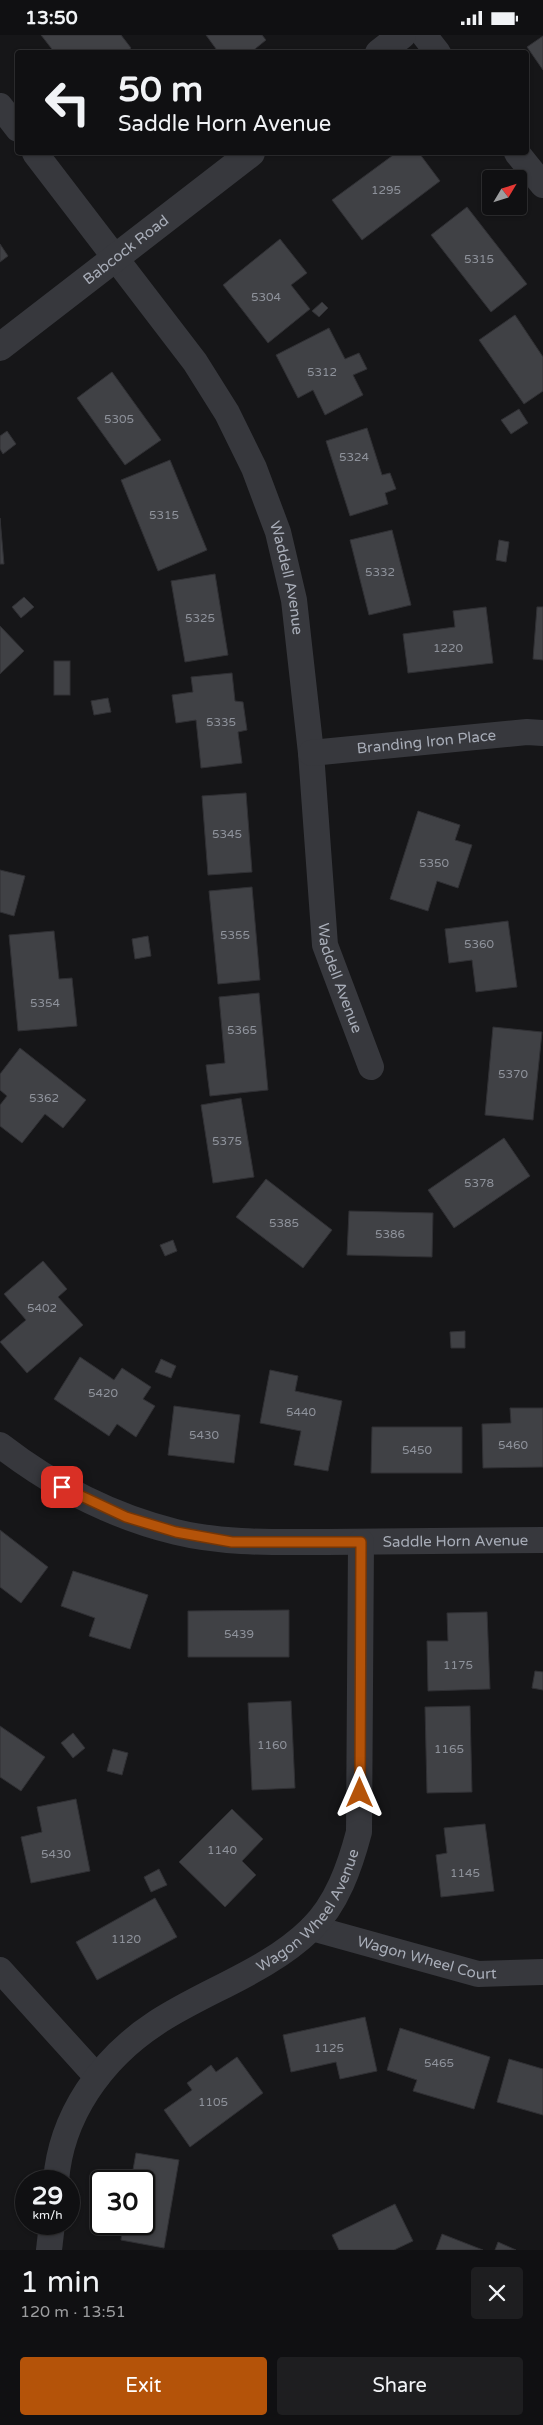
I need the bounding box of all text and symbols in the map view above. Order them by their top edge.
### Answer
text: 13:50 [25,7,78,29]
text: 50 m [118,69,203,111]
icon: left [35,70,100,135]
text: Saddle Horn Avenue [118,111,331,137]
north arrow [482,170,528,215]
map controls [482,170,527,215]
house number: 1295 [371,183,401,197]
street label: Babcock Road [79,211,172,288]
house number: 5315 [464,252,494,266]
house number: 5304 [251,290,282,304]
house number: 5312 [307,365,337,379]
house number: 5305 [104,412,134,426]
house number: 5324 [339,450,370,464]
house number: 5315 [149,508,179,522]
street label: Waddell Avenue [266,519,307,636]
house number: 5332 [365,565,395,579]
house number: 5325 [185,611,215,625]
house number: 1220 [433,641,464,655]
house number: 5335 [206,715,236,729]
street label: Branding Iron Place [356,726,497,757]
house number: 5345 [212,827,242,841]
house number: 5350 [419,856,450,870]
street label: Waddell Avenue [314,922,366,1036]
house number: 5355 [220,928,250,942]
house number: 5360 [464,937,495,951]
house number: 5354 [30,996,61,1010]
house number: 5365 [227,1023,257,1037]
house number: 5370 [498,1067,529,1081]
house number: 5362 [29,1091,59,1105]
house number: 5375 [212,1134,242,1148]
house number: 5378 [464,1176,494,1190]
house number: 5385 [269,1216,299,1230]
house number: 5386 [375,1227,405,1241]
house number: 5402 [27,1301,57,1315]
house number: 5420 [88,1386,119,1400]
house number: 5440 [286,1405,317,1419]
house number: 5430 [189,1428,220,1442]
house number: 5460 [498,1438,529,1452]
house number: 5450 [402,1443,433,1457]
pin [41,1466,83,1508]
icon: arrive [48,1473,76,1501]
street label: Saddle Horn Avenue [383,1531,528,1551]
house number: 5439 [224,1627,254,1641]
house number: 1175 [443,1658,473,1672]
house number: 1160 [257,1738,288,1752]
house number: 1165 [434,1742,464,1756]
position arrow [333,1766,385,1818]
house number: 1140 [207,1843,238,1857]
house number: 5430 [41,1847,72,1861]
street label: Wagon Wheel Avenue [253,1847,363,1976]
house number: 1145 [450,1866,480,1880]
house number: 1120 [111,1932,142,1946]
street label: Wagon Wheel Court [355,1932,497,1983]
house number: 1125 [314,2041,344,2055]
house number: 5465 [424,2056,454,2070]
house number: 1105 [198,2095,228,2109]
speed limit sign: 30 [90,2170,155,2235]
text: 29 [32,2181,63,2211]
text: km/h [32,2208,63,2222]
text: 1 min [20,2264,100,2301]
button: close [471,2267,523,2319]
text: 120 m · 13:51 [20,2302,126,2322]
button: Exit [20,2357,267,2415]
button: Share [277,2357,523,2415]

